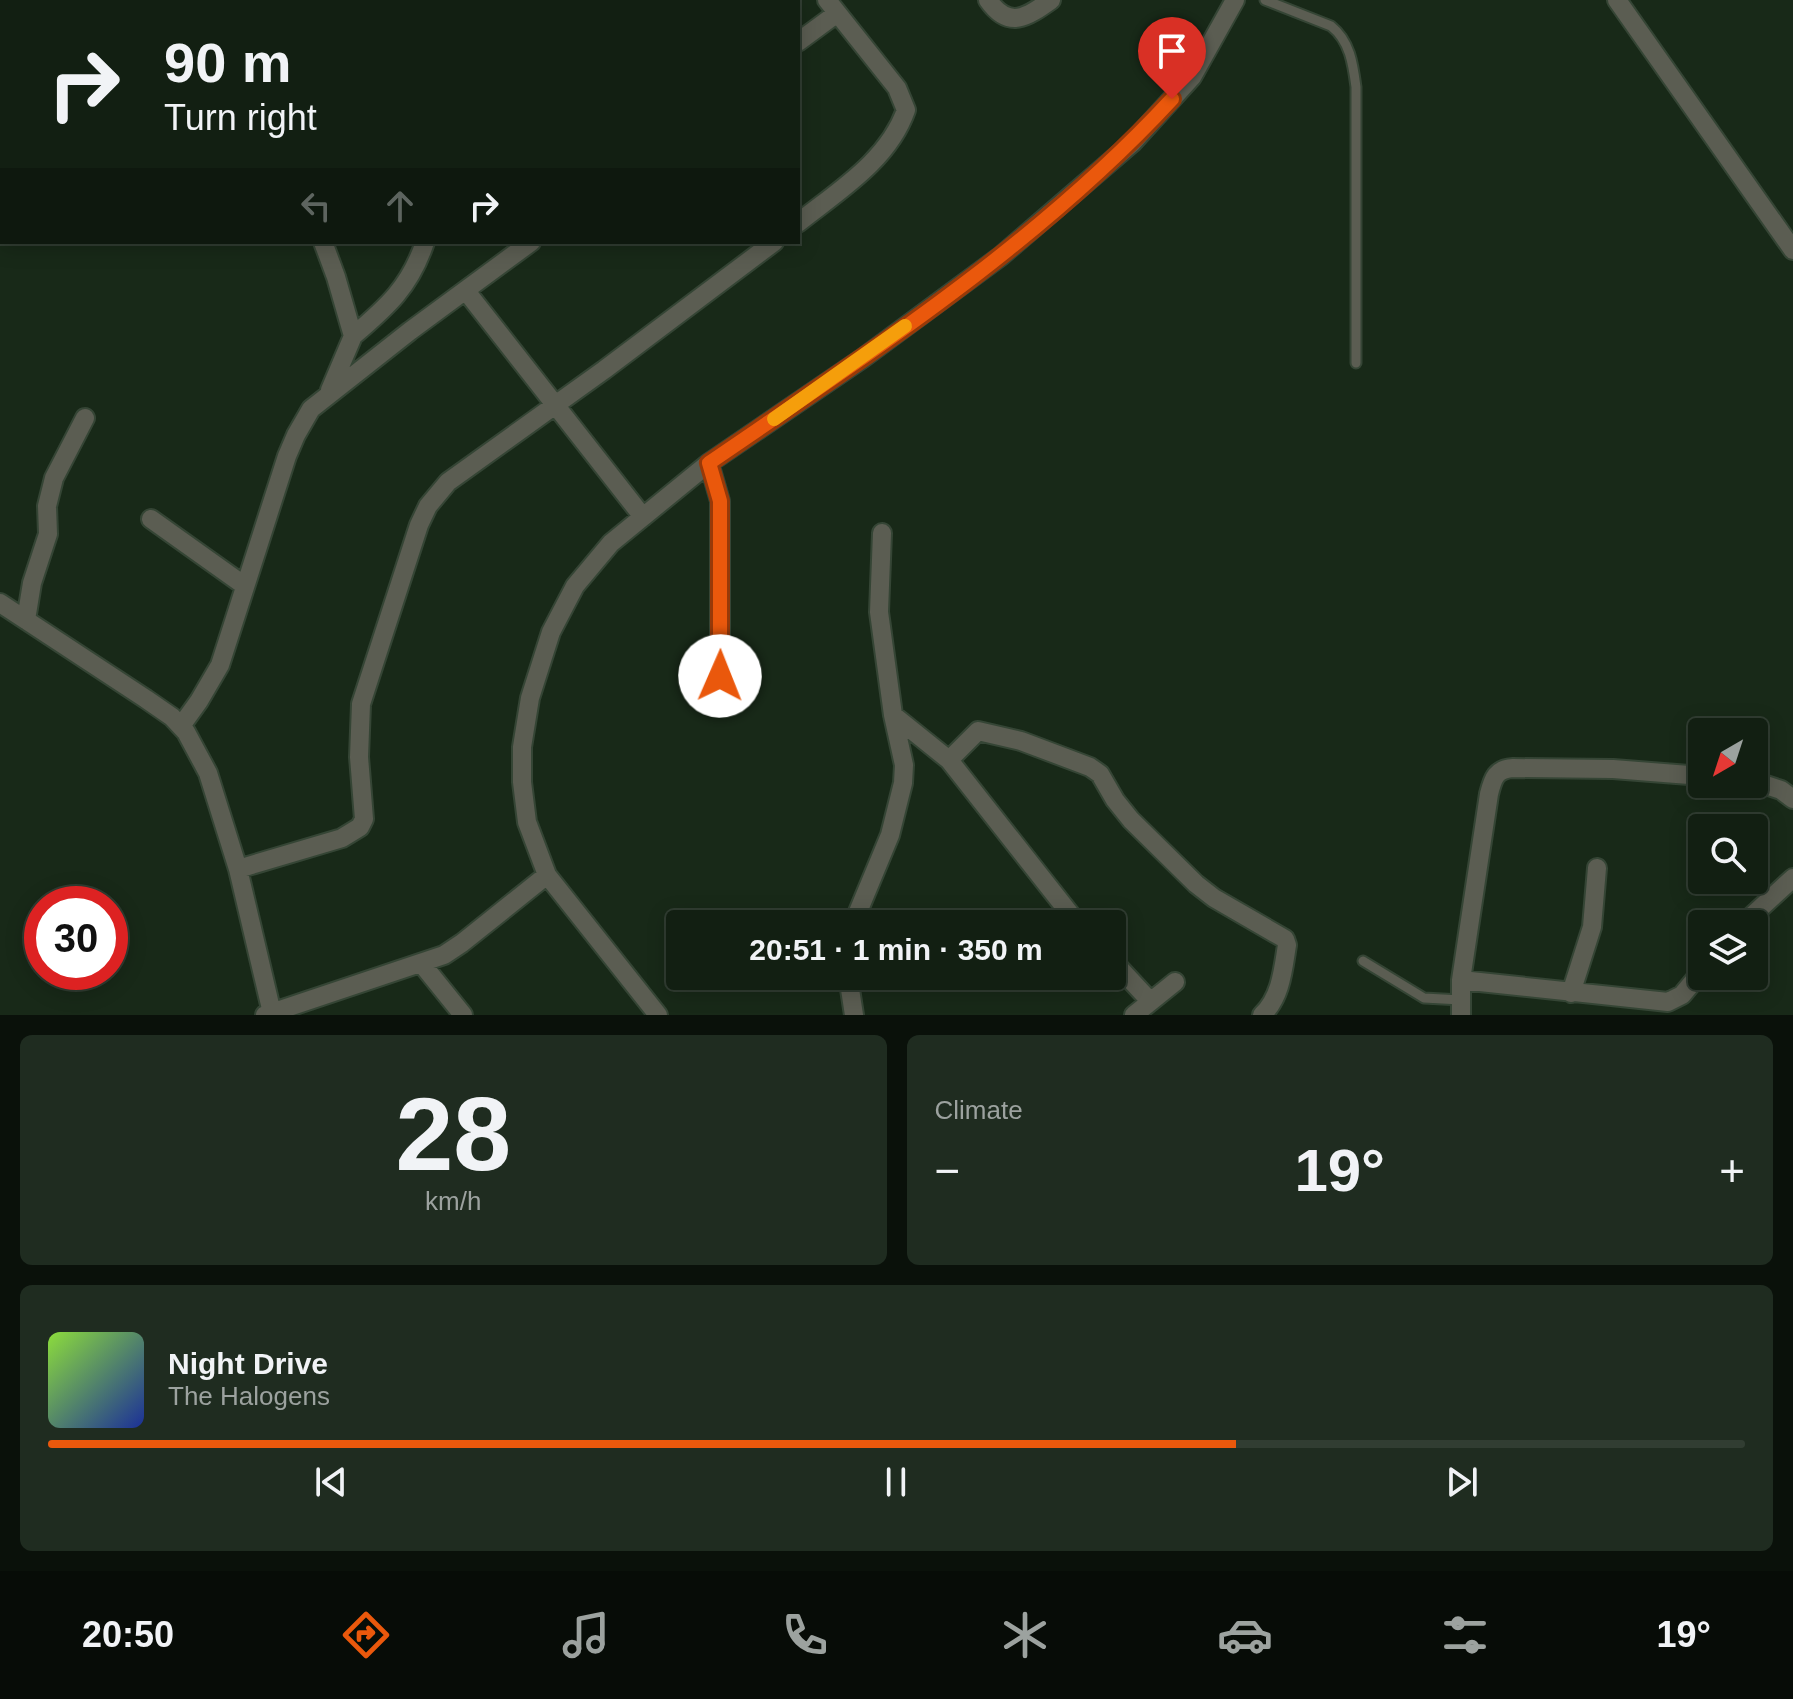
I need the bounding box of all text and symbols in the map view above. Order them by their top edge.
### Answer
pin [1138,17,1206,99]
icon: arrive [1150,29,1194,73]
text: 90 m [164,31,292,94]
icon: right [32,32,136,136]
text: Turn right [164,97,317,138]
icon: left [294,184,338,228]
icon: ahead [378,184,422,228]
icon: right [462,184,506,228]
position arrow [678,634,762,718]
north arrow [1688,718,1768,798]
map controls [1688,718,1768,990]
button: search [1688,814,1768,894]
speed limit sign: 30 [24,886,128,990]
button: layers [1688,910,1768,990]
text: 20:51 · 1 min · 350 m [749,933,1043,966]
text: 28 [395,1076,511,1192]
text: Climate [935,1095,1023,1125]
text: 19° [1294,1137,1385,1204]
text: − [935,1146,960,1195]
text: + [1719,1146,1745,1195]
text: km/h [425,1186,481,1216]
text: Night Drive [168,1347,328,1380]
text: The Halogens [168,1381,330,1411]
icon: previous [309,1460,353,1504]
icon: pause [874,1460,918,1504]
icon: next [1440,1460,1484,1504]
icon: directions [338,1607,394,1663]
icon: music [558,1607,614,1663]
icon: phone [777,1607,833,1663]
icon: climate [997,1607,1053,1663]
icon: car [1217,1607,1273,1663]
icon: filters [1437,1607,1493,1663]
text: 20:50 [82,1614,174,1655]
text: 19° [1657,1614,1711,1655]

